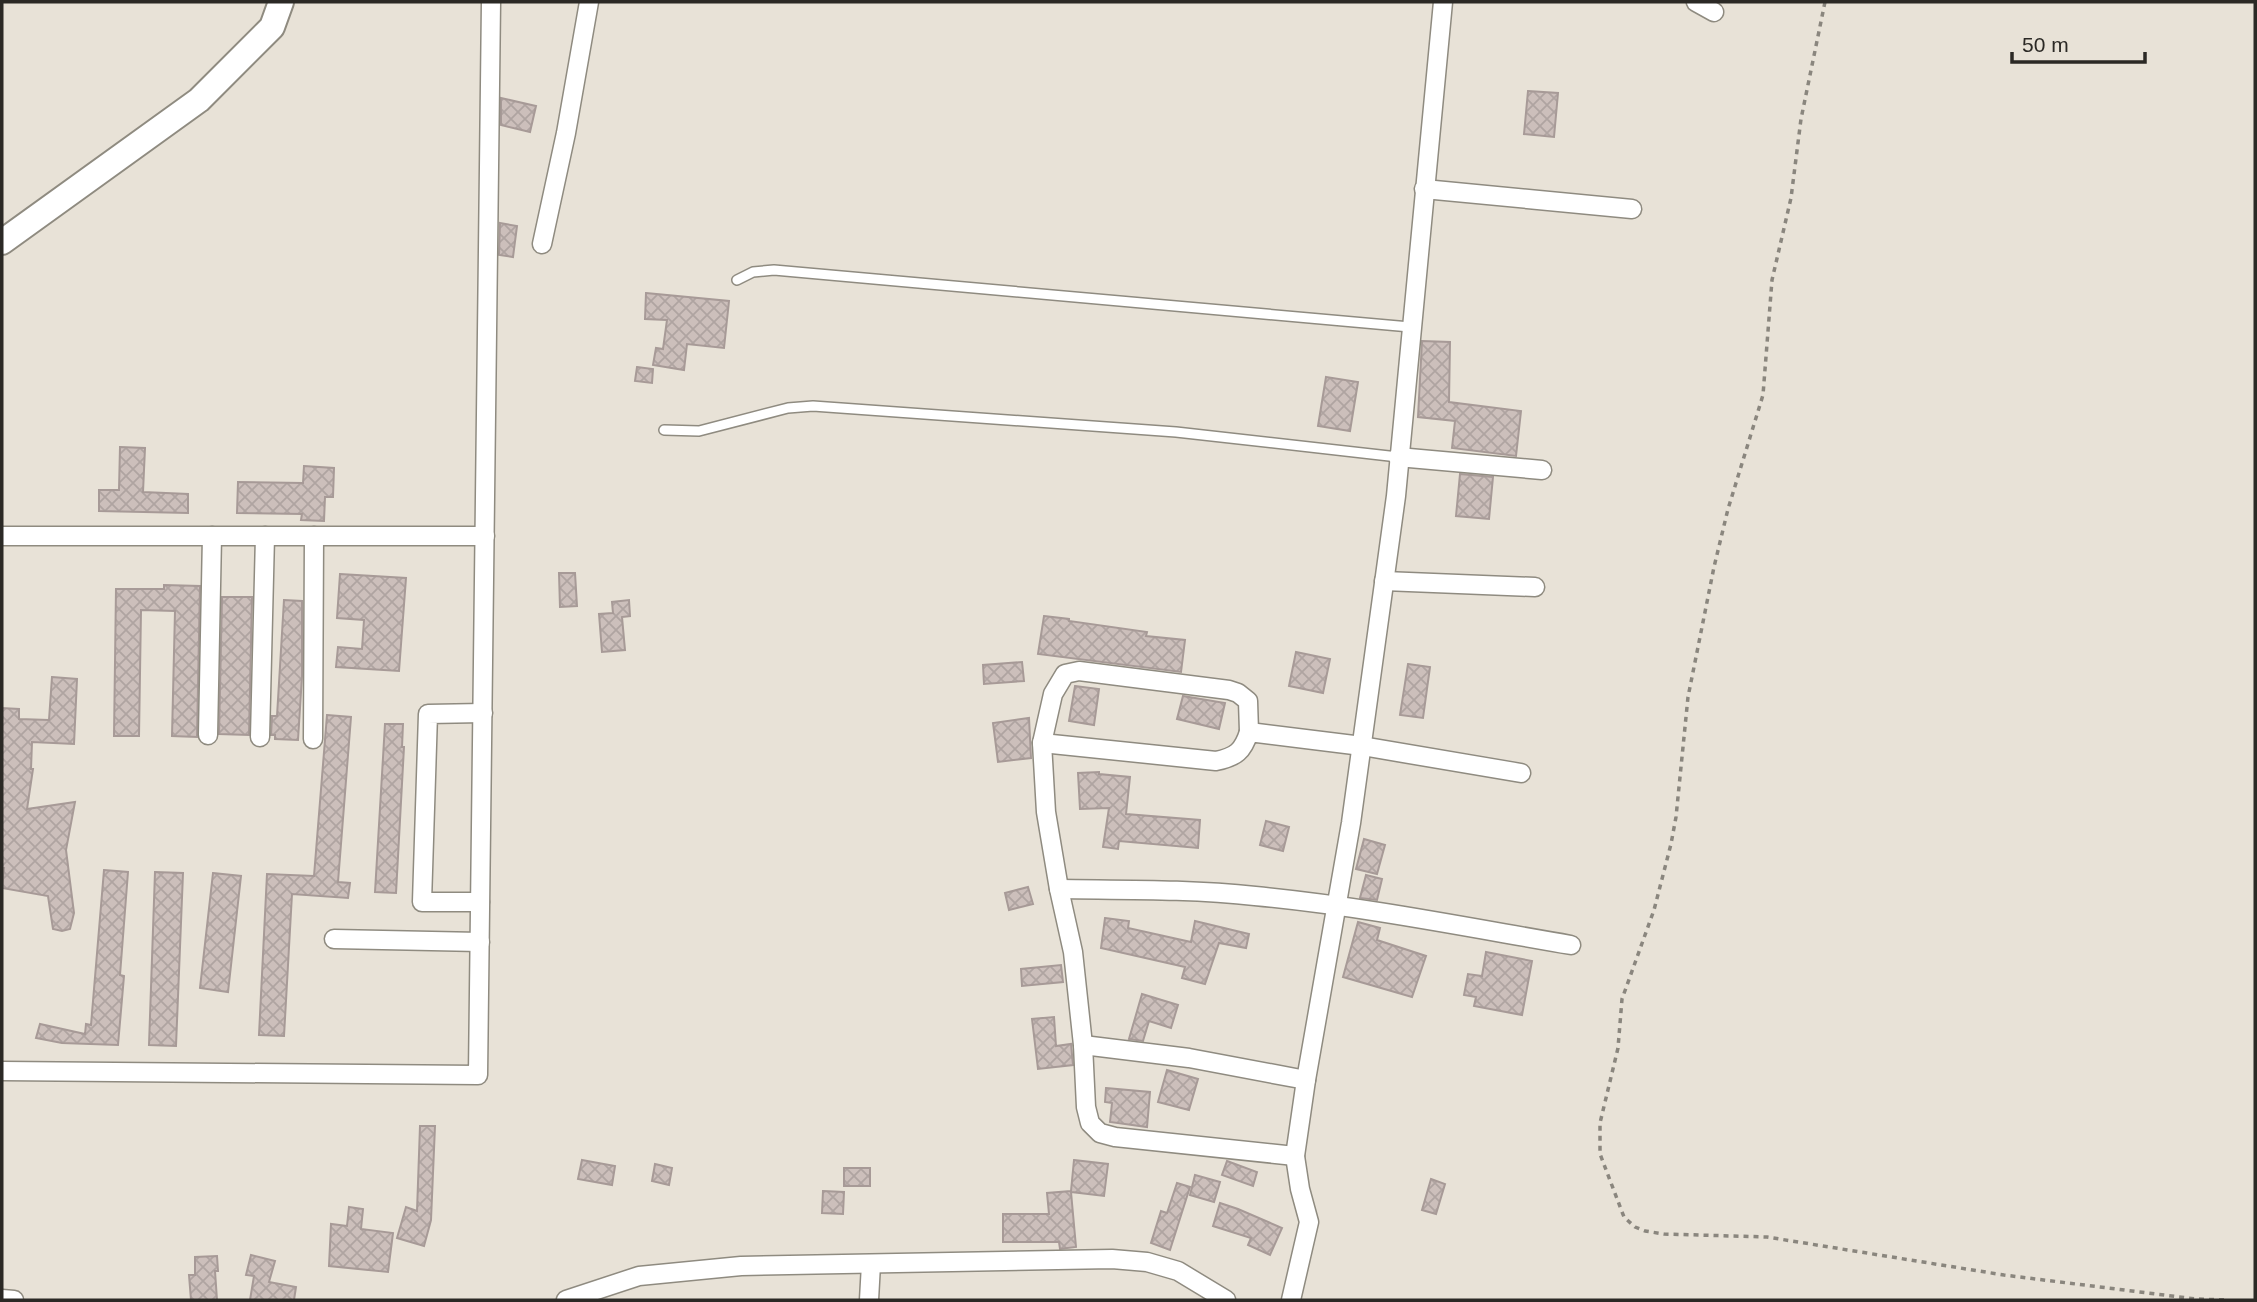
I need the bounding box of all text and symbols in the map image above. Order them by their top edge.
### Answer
scale bar [2012,21,2145,65]
text: 50 m [2022,33,2069,56]

